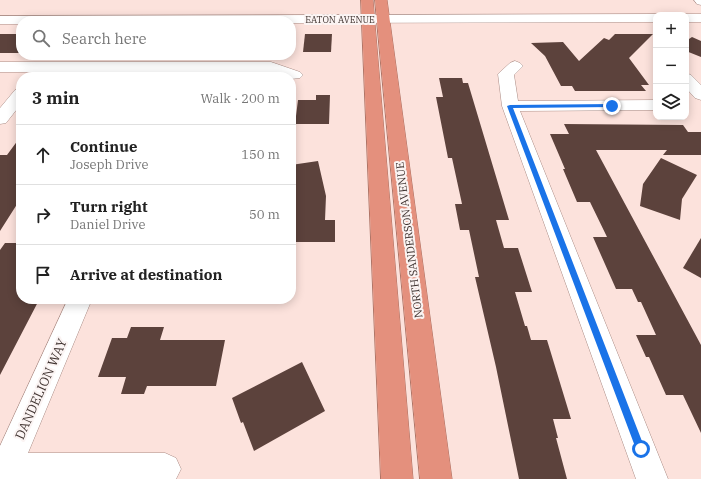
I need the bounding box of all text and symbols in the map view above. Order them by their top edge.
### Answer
map controls [653,12,689,120]
button: + [653,12,689,48]
street label: EATON AVENUE [305,14,375,25]
search box [16,16,296,60]
icon: search [30,27,52,49]
text: Search here [62,29,147,48]
button: − [653,48,689,84]
button: layers [653,84,689,120]
text: 3 min [32,87,80,109]
text: Walk · 200 m [201,90,280,107]
route end [603,97,621,115]
text: Continue [70,137,137,156]
icon: ahead [32,144,54,166]
text: 150 m [241,146,280,163]
text: Joseph Drive [70,156,148,173]
street label: NORTH SANDERSON AVENUE [392,161,426,319]
text: Turn right [70,197,148,216]
icon: right [32,204,54,226]
text: 50 m [249,206,280,223]
text: Daniel Drive [70,216,145,233]
icon: arrive [32,264,54,286]
text: Arrive at destination [70,265,222,284]
street label: DANDELION WAY [11,336,71,442]
route start [632,440,650,458]

